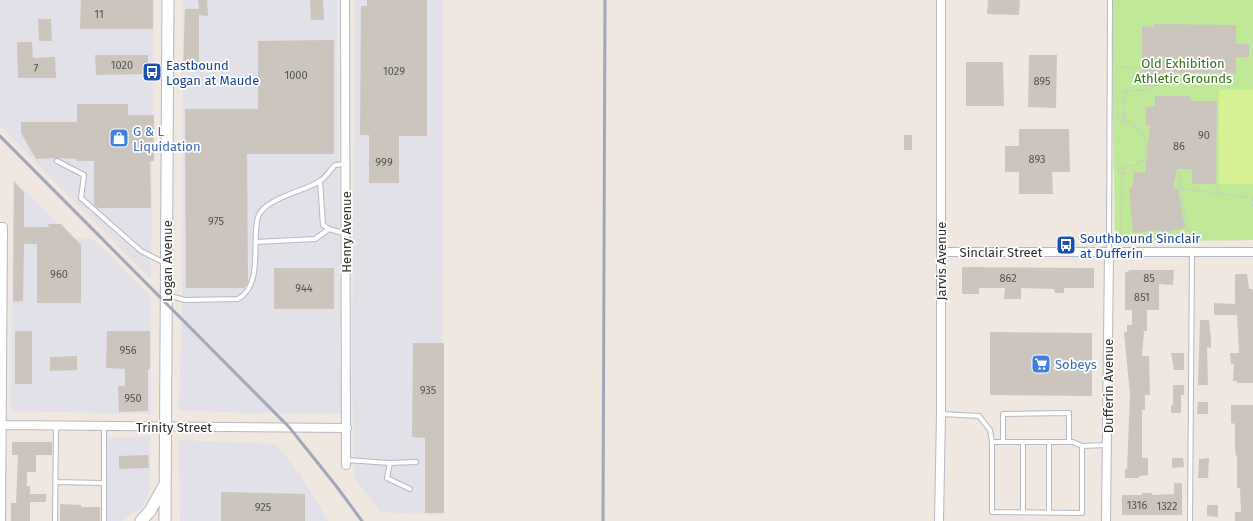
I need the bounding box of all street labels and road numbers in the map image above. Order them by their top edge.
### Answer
street label: Henry Avenue [339,191,354,273]
street label: Logan Avenue [160,220,175,302]
street label: Jarvis Avenue [934,222,949,300]
street label: Sinclair Street [960,245,1043,260]
street label: Dufferin Avenue [1101,339,1116,433]
street label: Trinity Street [136,420,212,435]

